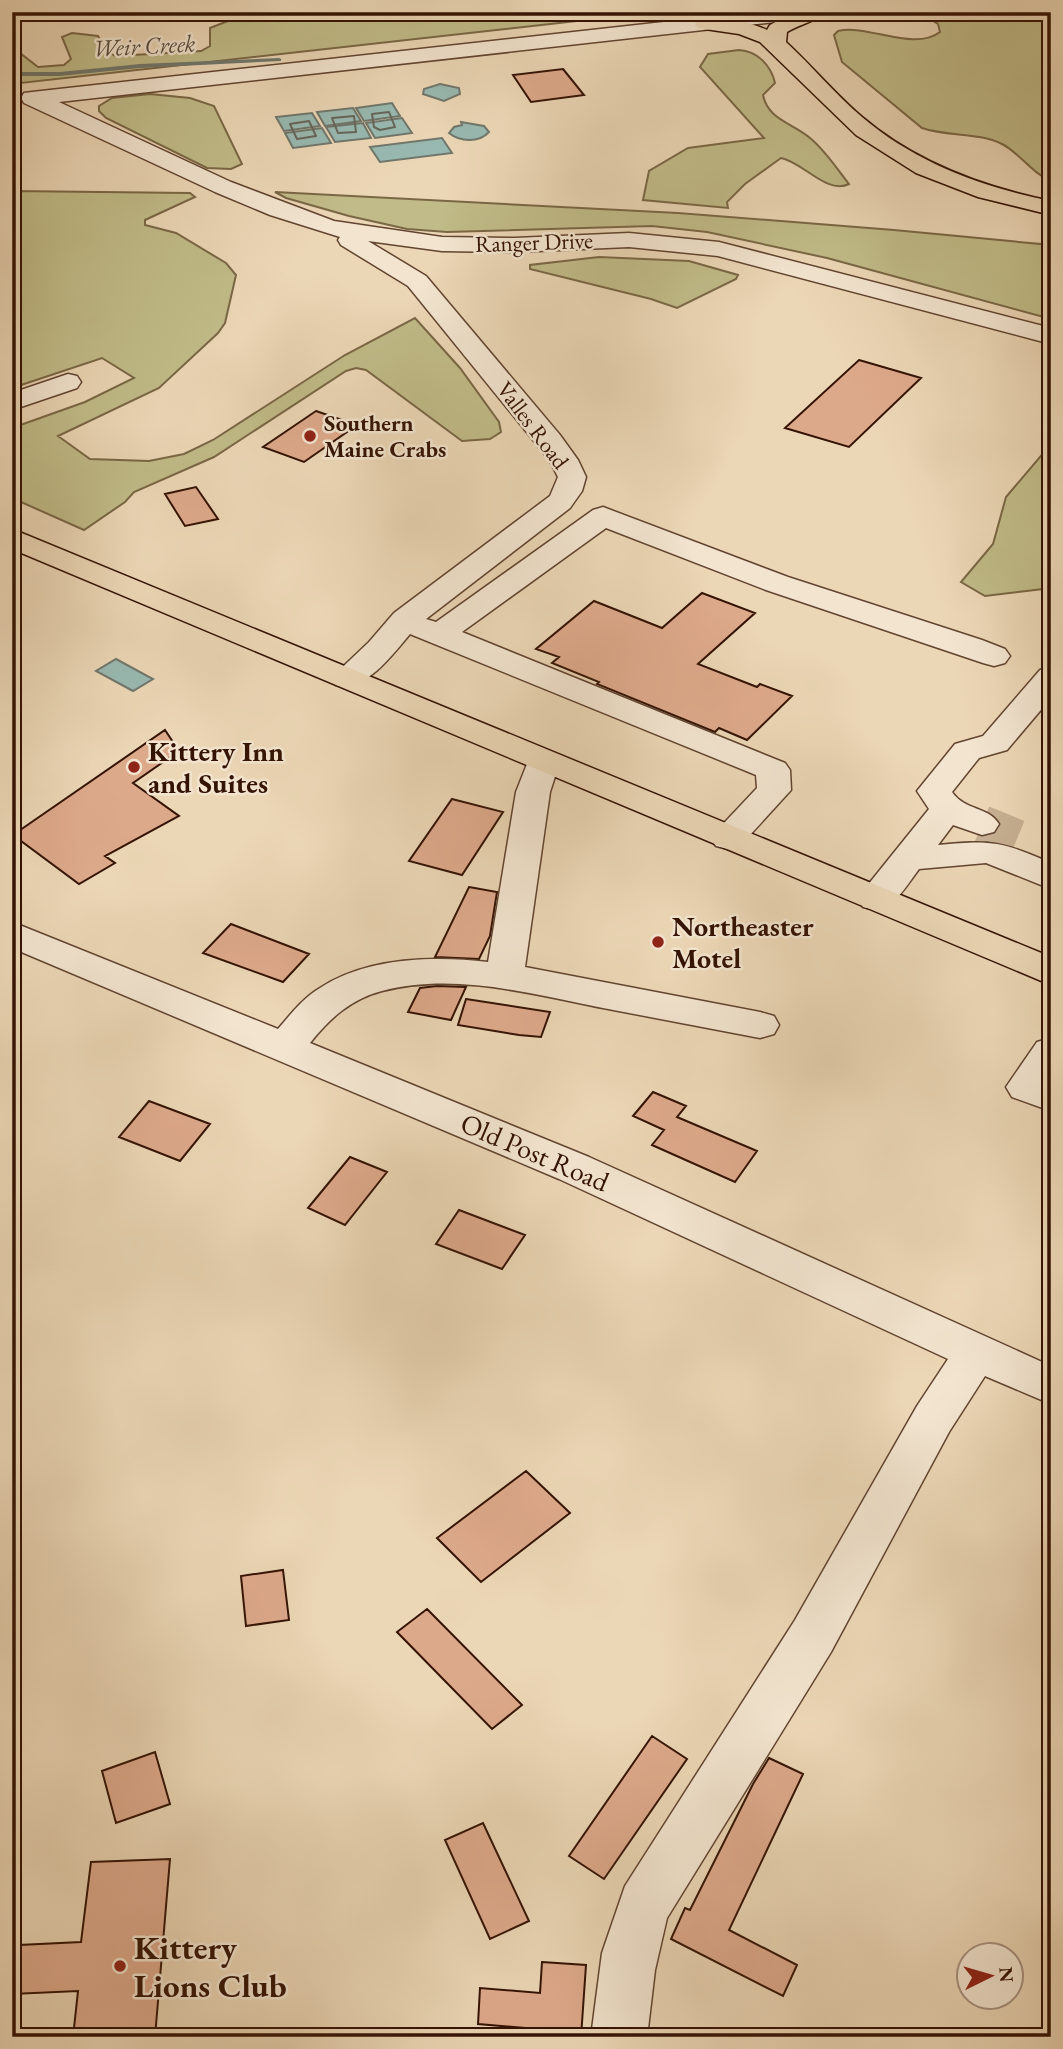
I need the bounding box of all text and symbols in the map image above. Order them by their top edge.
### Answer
water label: Weir Creek [92,27,196,64]
street label: Ranger Drive [474,225,594,259]
street label: Valles Road [490,375,576,475]
place label: Southern Maine Crabs [324,408,446,464]
marker: Southern Maine Crabs [302,428,318,444]
place label: Kittery Inn and Suites [148,733,284,801]
marker: Kittery Inn and Suites [126,759,142,775]
place label: Northeaster Motel [672,908,814,976]
marker: Northeaster Motel [650,934,666,950]
street label: Old Post Road [455,1105,615,1200]
place label: Kittery Lions Club [134,1926,287,2007]
north arrow [954,1940,1024,2010]
marker: Kittery Lions Club [112,1958,128,1974]
text: N [993,1966,1020,1984]

